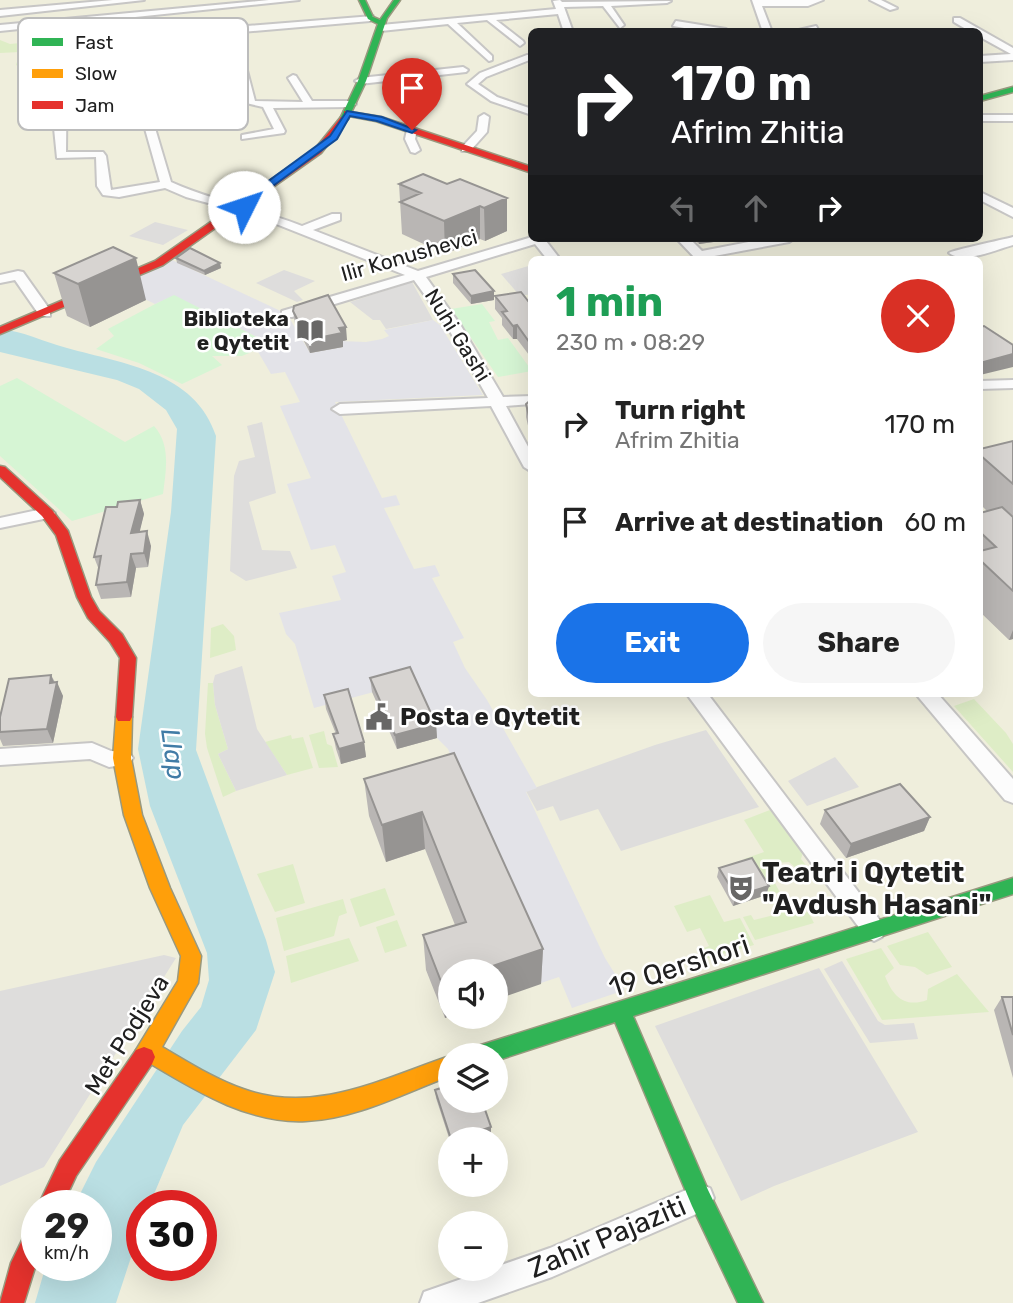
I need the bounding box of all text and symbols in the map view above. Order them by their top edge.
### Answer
legend [18,18,248,130]
text: Fast [75,31,114,54]
text: 170 m [671,54,812,112]
icon: right [556,56,647,147]
pin [382,58,442,130]
text: Slow [75,62,117,85]
icon: arrive [393,69,431,107]
text: Jam [75,94,114,117]
text: Afrim Zhitia [671,113,845,151]
position arrow [207,170,281,244]
icon: left [664,189,702,227]
icon: ahead [737,189,775,227]
icon: right [810,189,848,227]
street label: Ilir Konushevci [338,224,480,286]
text: 1 min [556,277,663,327]
button: close [881,279,955,353]
street label: Nuhi Gashi [420,284,496,386]
place label: Biblioteka e Qytetit [183,306,289,355]
library icon: Biblioteka e Qytetit [295,315,325,345]
text: 230 m · 08:29 [556,328,705,356]
text: Turn right [615,395,745,426]
icon: right [556,405,594,443]
text: 170 m [885,409,955,440]
text: Afrim Zhitia [615,426,740,454]
icon: arrive [556,503,594,541]
text: Arrive at destination [615,507,883,538]
text: 60 m [904,507,966,538]
button: Exit [556,603,749,683]
button: Share [763,603,955,683]
public building icon: Posta e Qytetit [364,702,394,732]
place label: Posta e Qytetit [400,703,580,731]
water label: Llap [154,726,192,782]
place label: Teatri i Qytetit "Avdush Hasani" [762,856,991,921]
theatre icon: Teatri i Qytetit "Avdush Hasani" [726,873,756,903]
street label: 19 Qershori [605,928,753,1004]
map controls [438,959,508,1281]
button: sound [438,959,508,1029]
street label: Met Podjeva [79,970,175,1100]
button: layers [438,1043,508,1113]
button: + [438,1127,508,1197]
street label: Zahir Pajaziti [523,1189,691,1285]
speed limit sign: 30 [126,1190,217,1281]
text: 29 [44,1205,89,1247]
button: − [438,1211,508,1281]
text: km/h [44,1242,89,1264]

